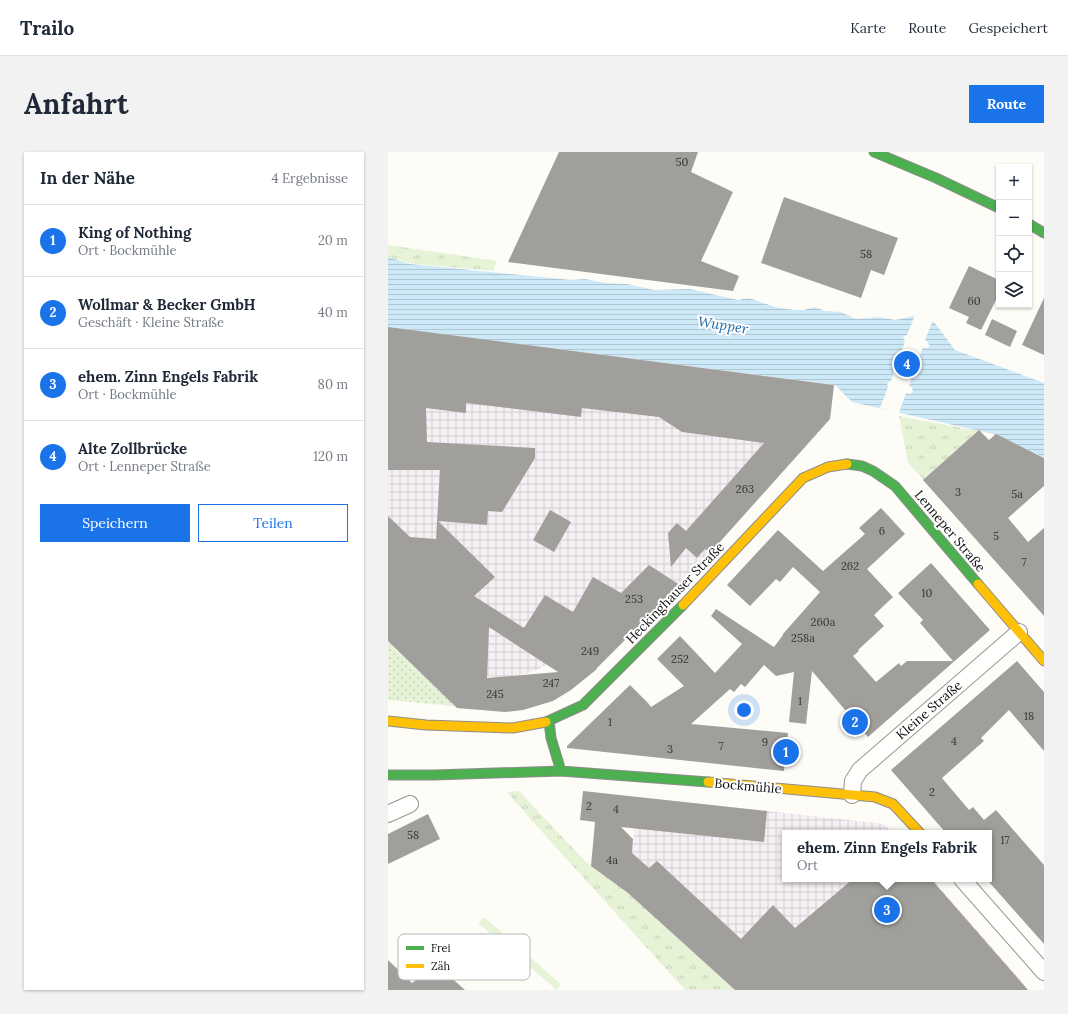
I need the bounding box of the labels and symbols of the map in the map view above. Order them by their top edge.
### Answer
house number: 50 [676,155,689,169]
house number: 58 [860,247,872,261]
house number: 60 [967,294,981,308]
water label: Wupper [697,312,750,338]
pin: 4 [894,349,920,379]
house number: 263 [736,482,754,496]
house number: 3 [955,485,961,499]
street label: Lenneper Straße [911,487,989,575]
house number: 5a [1011,487,1023,501]
house number: 6 [879,524,885,538]
house number: 5 [993,529,999,543]
street label: Heckinghauser Straße [622,539,728,647]
house number: 7 [1021,555,1027,569]
house number: 262 [841,559,859,573]
house number: 10 [922,586,933,600]
house number: 253 [625,592,643,606]
house number: 260a [811,615,836,629]
house number: 258a [791,631,815,645]
house number: 249 [581,644,599,658]
house number: 252 [671,652,689,666]
house number: 247 [543,676,559,690]
street label: Kleine Straße [892,677,966,743]
house number: 245 [486,687,504,701]
house number: 1 [798,694,802,708]
your location [734,700,754,720]
pin: 2 [842,707,868,737]
house number: 18 [1024,709,1034,723]
house number: 1 [608,715,612,729]
house number: 4 [951,734,957,748]
house number: 9 [762,735,768,749]
pin: 1 [773,737,799,767]
house number: 7 [718,739,724,753]
house number: 3 [667,742,673,756]
street label: Bockmühle [714,775,782,797]
house number: 2 [929,785,935,799]
house number: 2 [586,799,592,813]
house number: 4 [613,802,619,816]
house number: 58 [407,828,419,842]
house number: 17 [1000,833,1010,847]
house number: 4a [606,853,618,867]
pin: 3 [874,895,900,925]
legend [398,934,530,980]
text: Frei [431,941,451,955]
text: Zäh [431,959,450,973]

